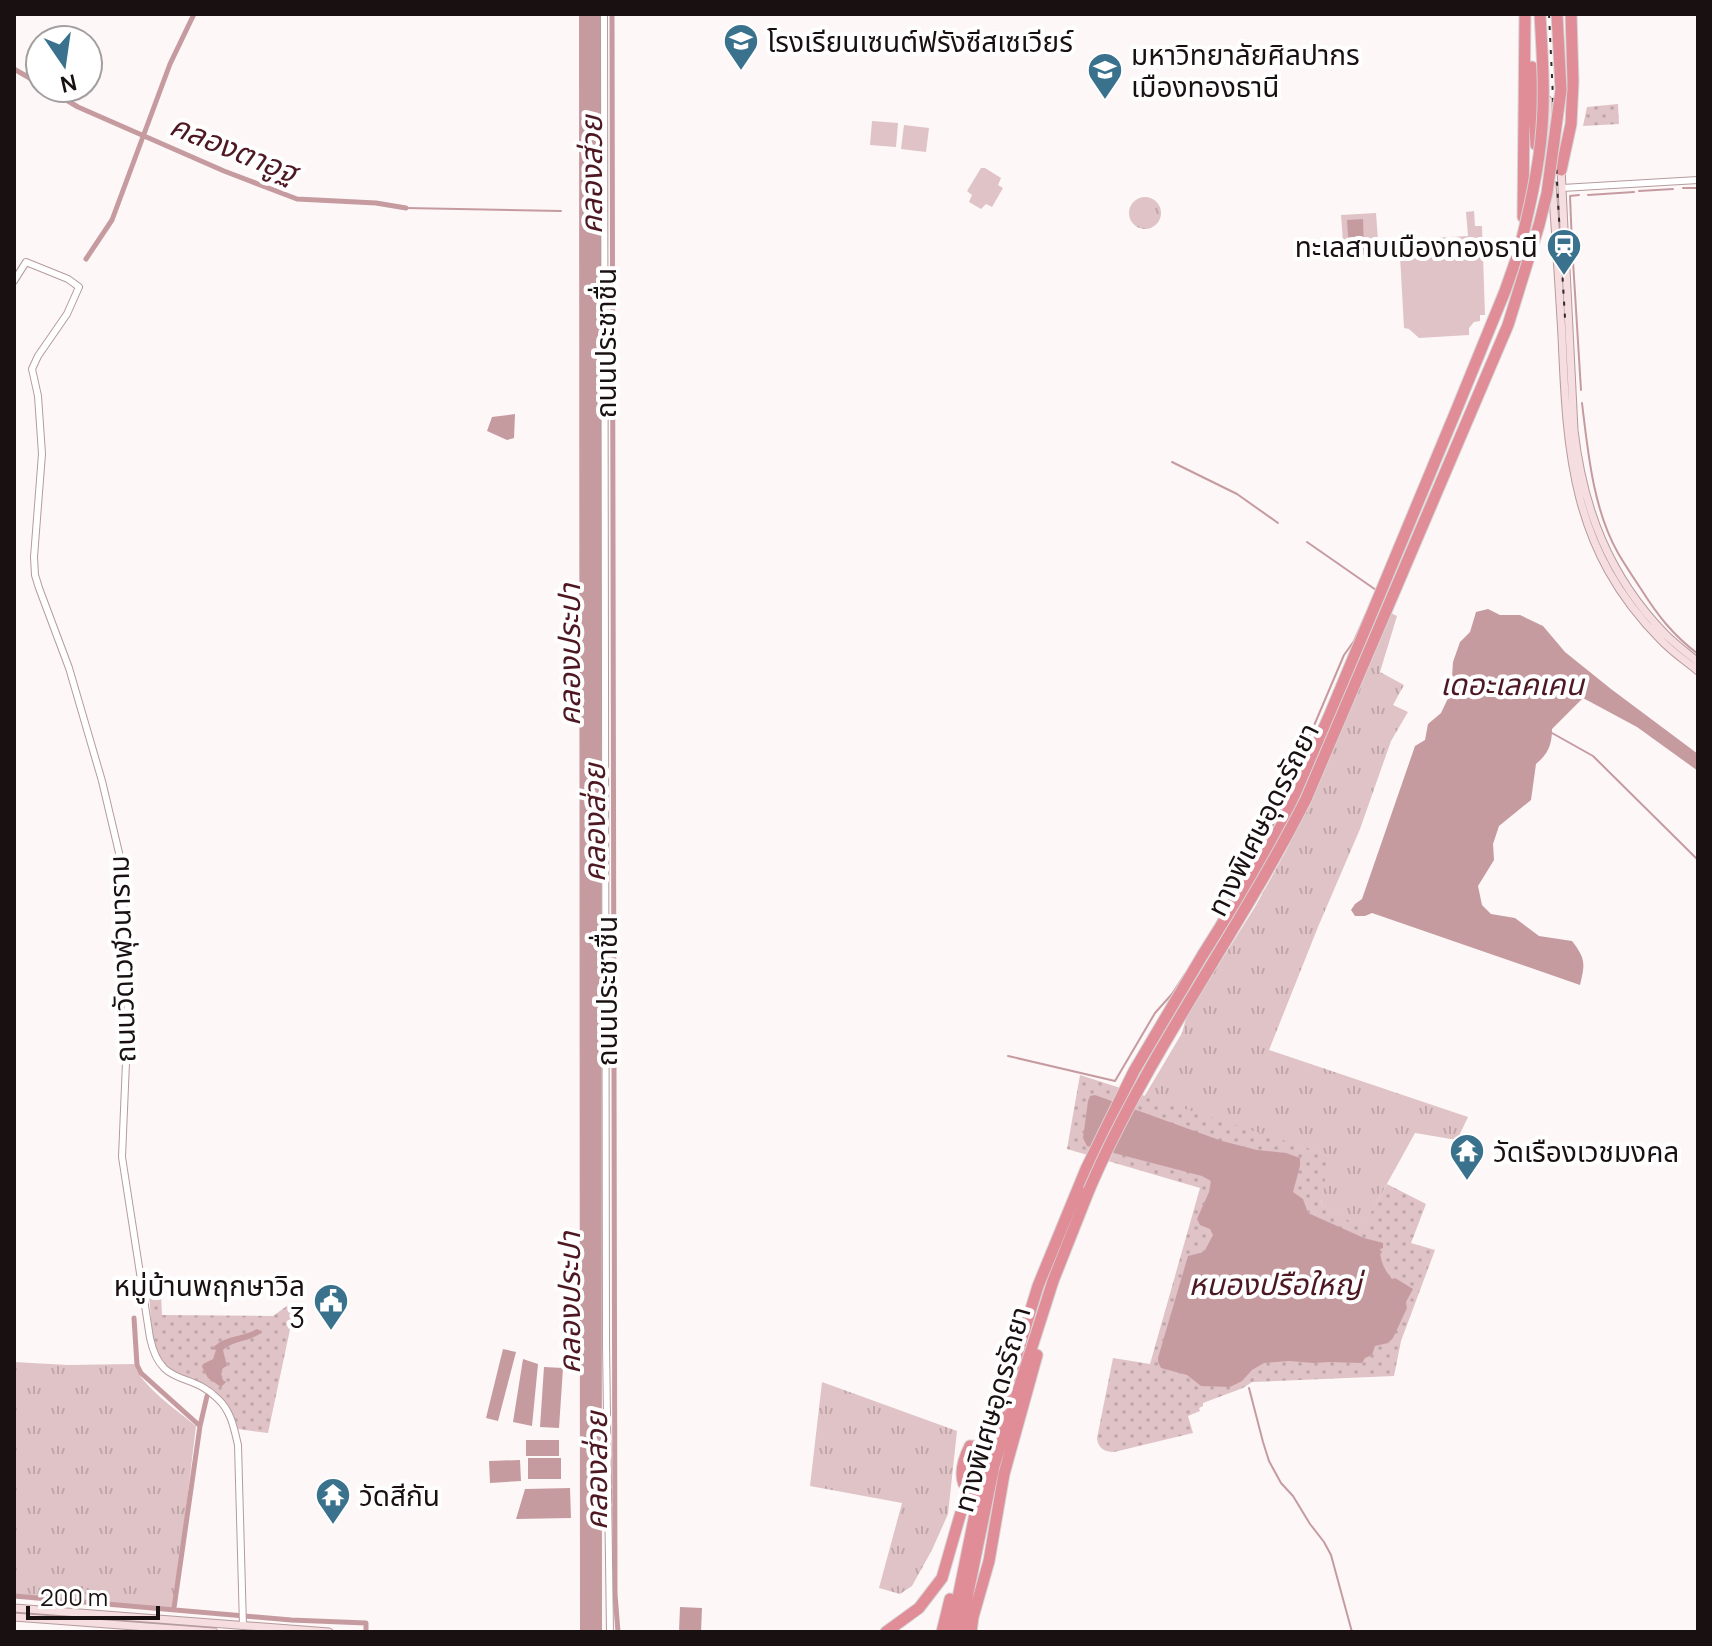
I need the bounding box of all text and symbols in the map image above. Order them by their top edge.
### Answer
school or university icon: โรงเรียนเซนต์ฟรังซีสเซเวียร์ [722,22,760,72]
place label: โรงเรียนเซนต์ฟรังซีสเซเวียร์ [767,22,1074,60]
north arrow [24,24,104,104]
place label: มหาวิทยาลัยศิลปากร เมืองทองธานี [1131,35,1360,105]
school or university icon: มหาวิทยาลัยศิลปากร เมืองทองธานี [1086,51,1124,101]
text: N [57,67,80,100]
water label: คลองตาอูฐ [164,104,307,193]
water label: คลองส่วย [570,114,611,234]
place label: ทะเลสาบเมืองทองธานี [1295,227,1538,265]
station icon: ทะเลสาบเมืองทองธานี [1545,227,1583,277]
street label: ถนนประชาชื่น [586,268,624,418]
water label: คลองประปา [548,582,589,726]
water label: เดอะเลคเคน [1440,663,1586,704]
street label: ทางพิเศษอุดรรัถยา [1197,716,1327,922]
water label: คลองส่วย [573,762,614,882]
street label: ถนนวัดเวฬุวนาราม [98,855,144,1063]
street label: ถนนประชาชื่น [587,916,625,1066]
temple icon: วัดเรืองเวชมงคล [1448,1132,1486,1182]
place label: วัดเรืองเวชมงคล [1493,1132,1679,1170]
water label: คลองประปา [548,1230,589,1374]
water label: หนองปรือใหญ่ [1189,1263,1365,1304]
place label: หมู่บ้านพฤกษาวิล 3 [114,1266,305,1336]
public building icon: หมู่บ้านพฤกษาวิล 3 [312,1282,350,1332]
street label: ทางพิเศษอุดรรัถยา [944,1302,1038,1516]
water label: คลองส่วย [575,1410,616,1530]
temple icon: วัดสีกัน [314,1476,352,1526]
place label: วัดสีกัน [359,1476,440,1514]
scale bar [28,1570,158,1620]
text: 200 m [40,1580,108,1613]

